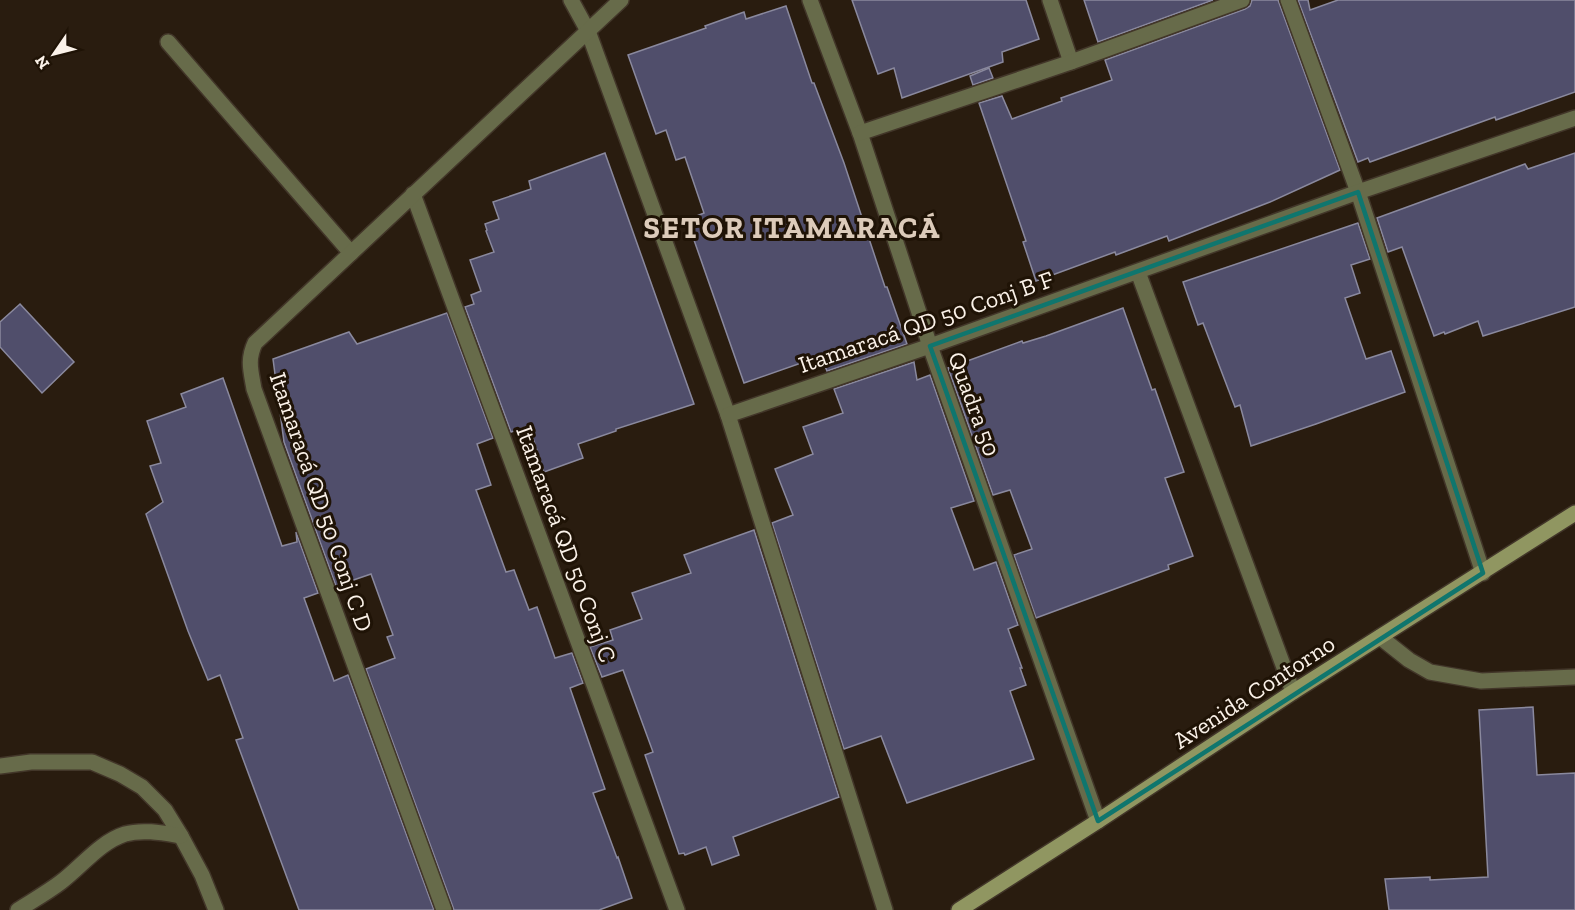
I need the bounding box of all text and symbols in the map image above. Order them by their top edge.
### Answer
north arrow [24,24,84,84]
text: N [31,52,53,73]
district label: SETOR ITAMARACÁ [643,210,941,246]
street label: Itamaracá QD 50 Conj B F [795,264,1057,379]
street label: Quadra 50 [942,348,1007,460]
street label: Itamaracá QD 50 Conj C D [263,368,379,635]
street label: Itamaracá QD 50 Conj C [510,422,623,666]
street label: Avenida Contorno [1167,628,1340,755]

